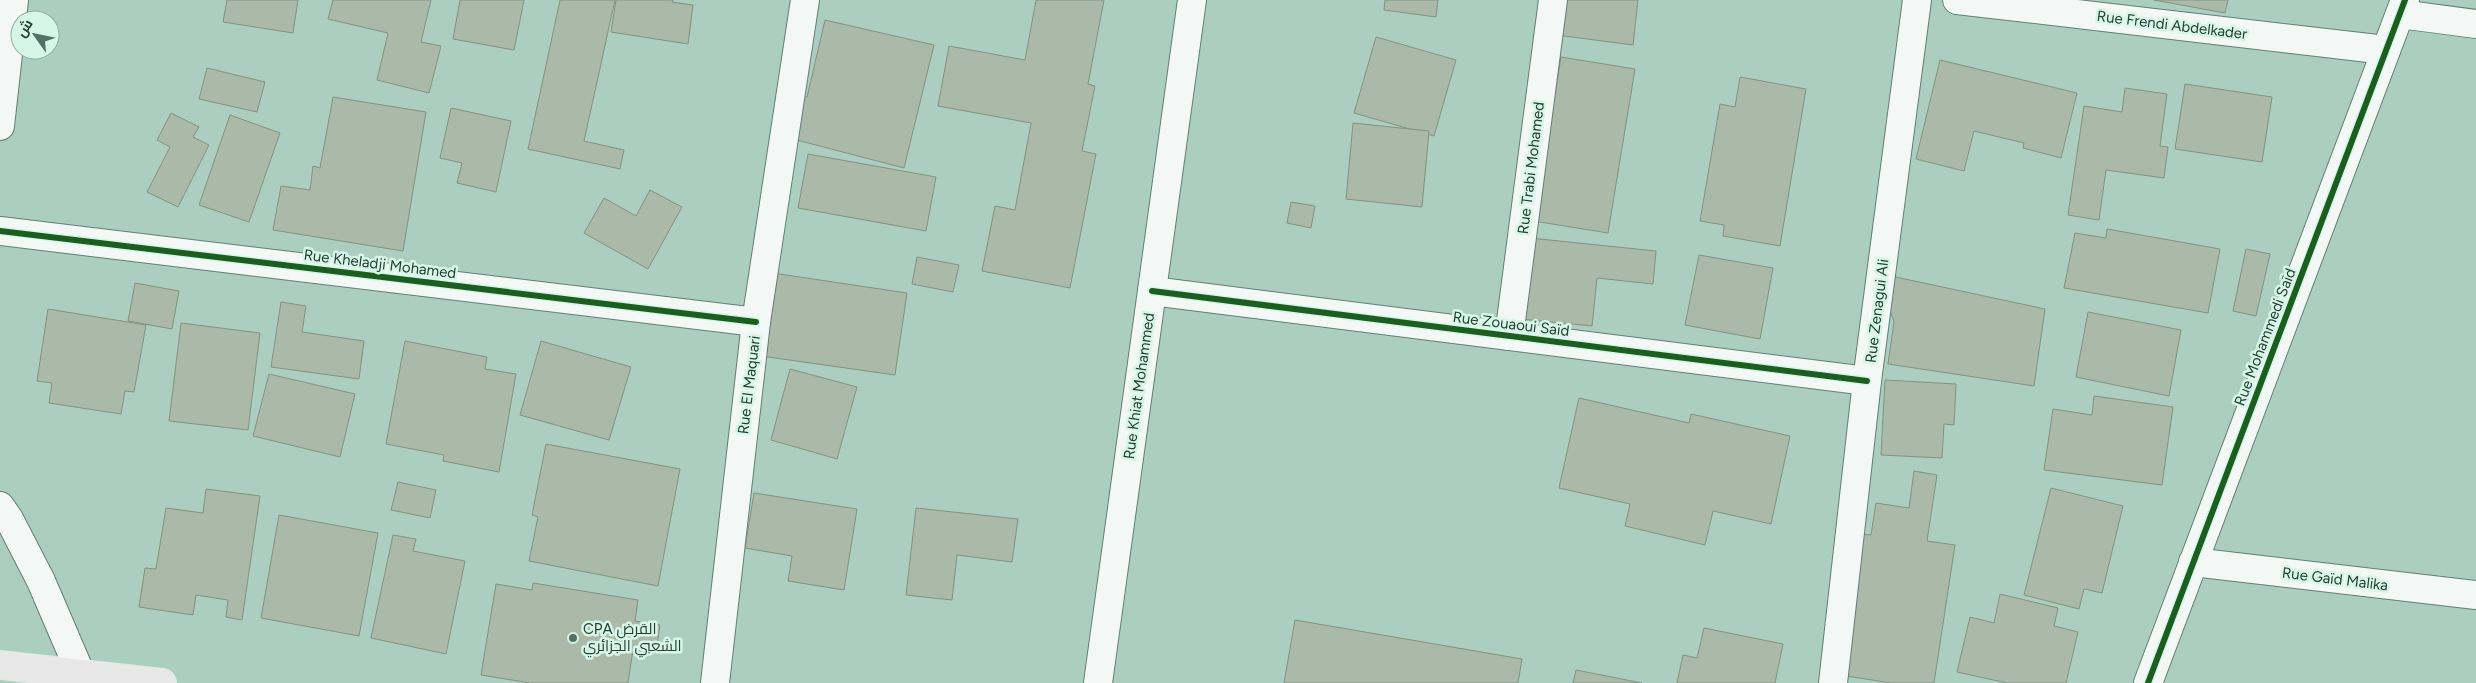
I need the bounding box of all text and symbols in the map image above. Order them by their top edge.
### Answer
street label: Rue Frendi Abdelkader [2096,7,2248,43]
north arrow [10,10,60,60]
text: ش [12,16,37,40]
street label: Rue Trabi Mohamed [1514,101,1548,235]
street label: Rue Kheladji Mohamed [303,246,457,282]
street label: Rue Zenagui Ali [1862,258,1892,364]
street label: Rue Mohammedi Saïd [2230,266,2300,408]
street label: Rue Zouaoui Saïd [1452,308,1570,340]
street label: Rue Khiat Mohammed [1120,312,1158,460]
street label: Rue El Maquari [734,335,764,435]
street label: Rue Gaïd Malika [2281,564,2389,594]
place label: CPA القرض الشعبي الجزائري [583,620,682,658]
marker: CPA القرض الشعبي الجزائري [567,632,579,644]

